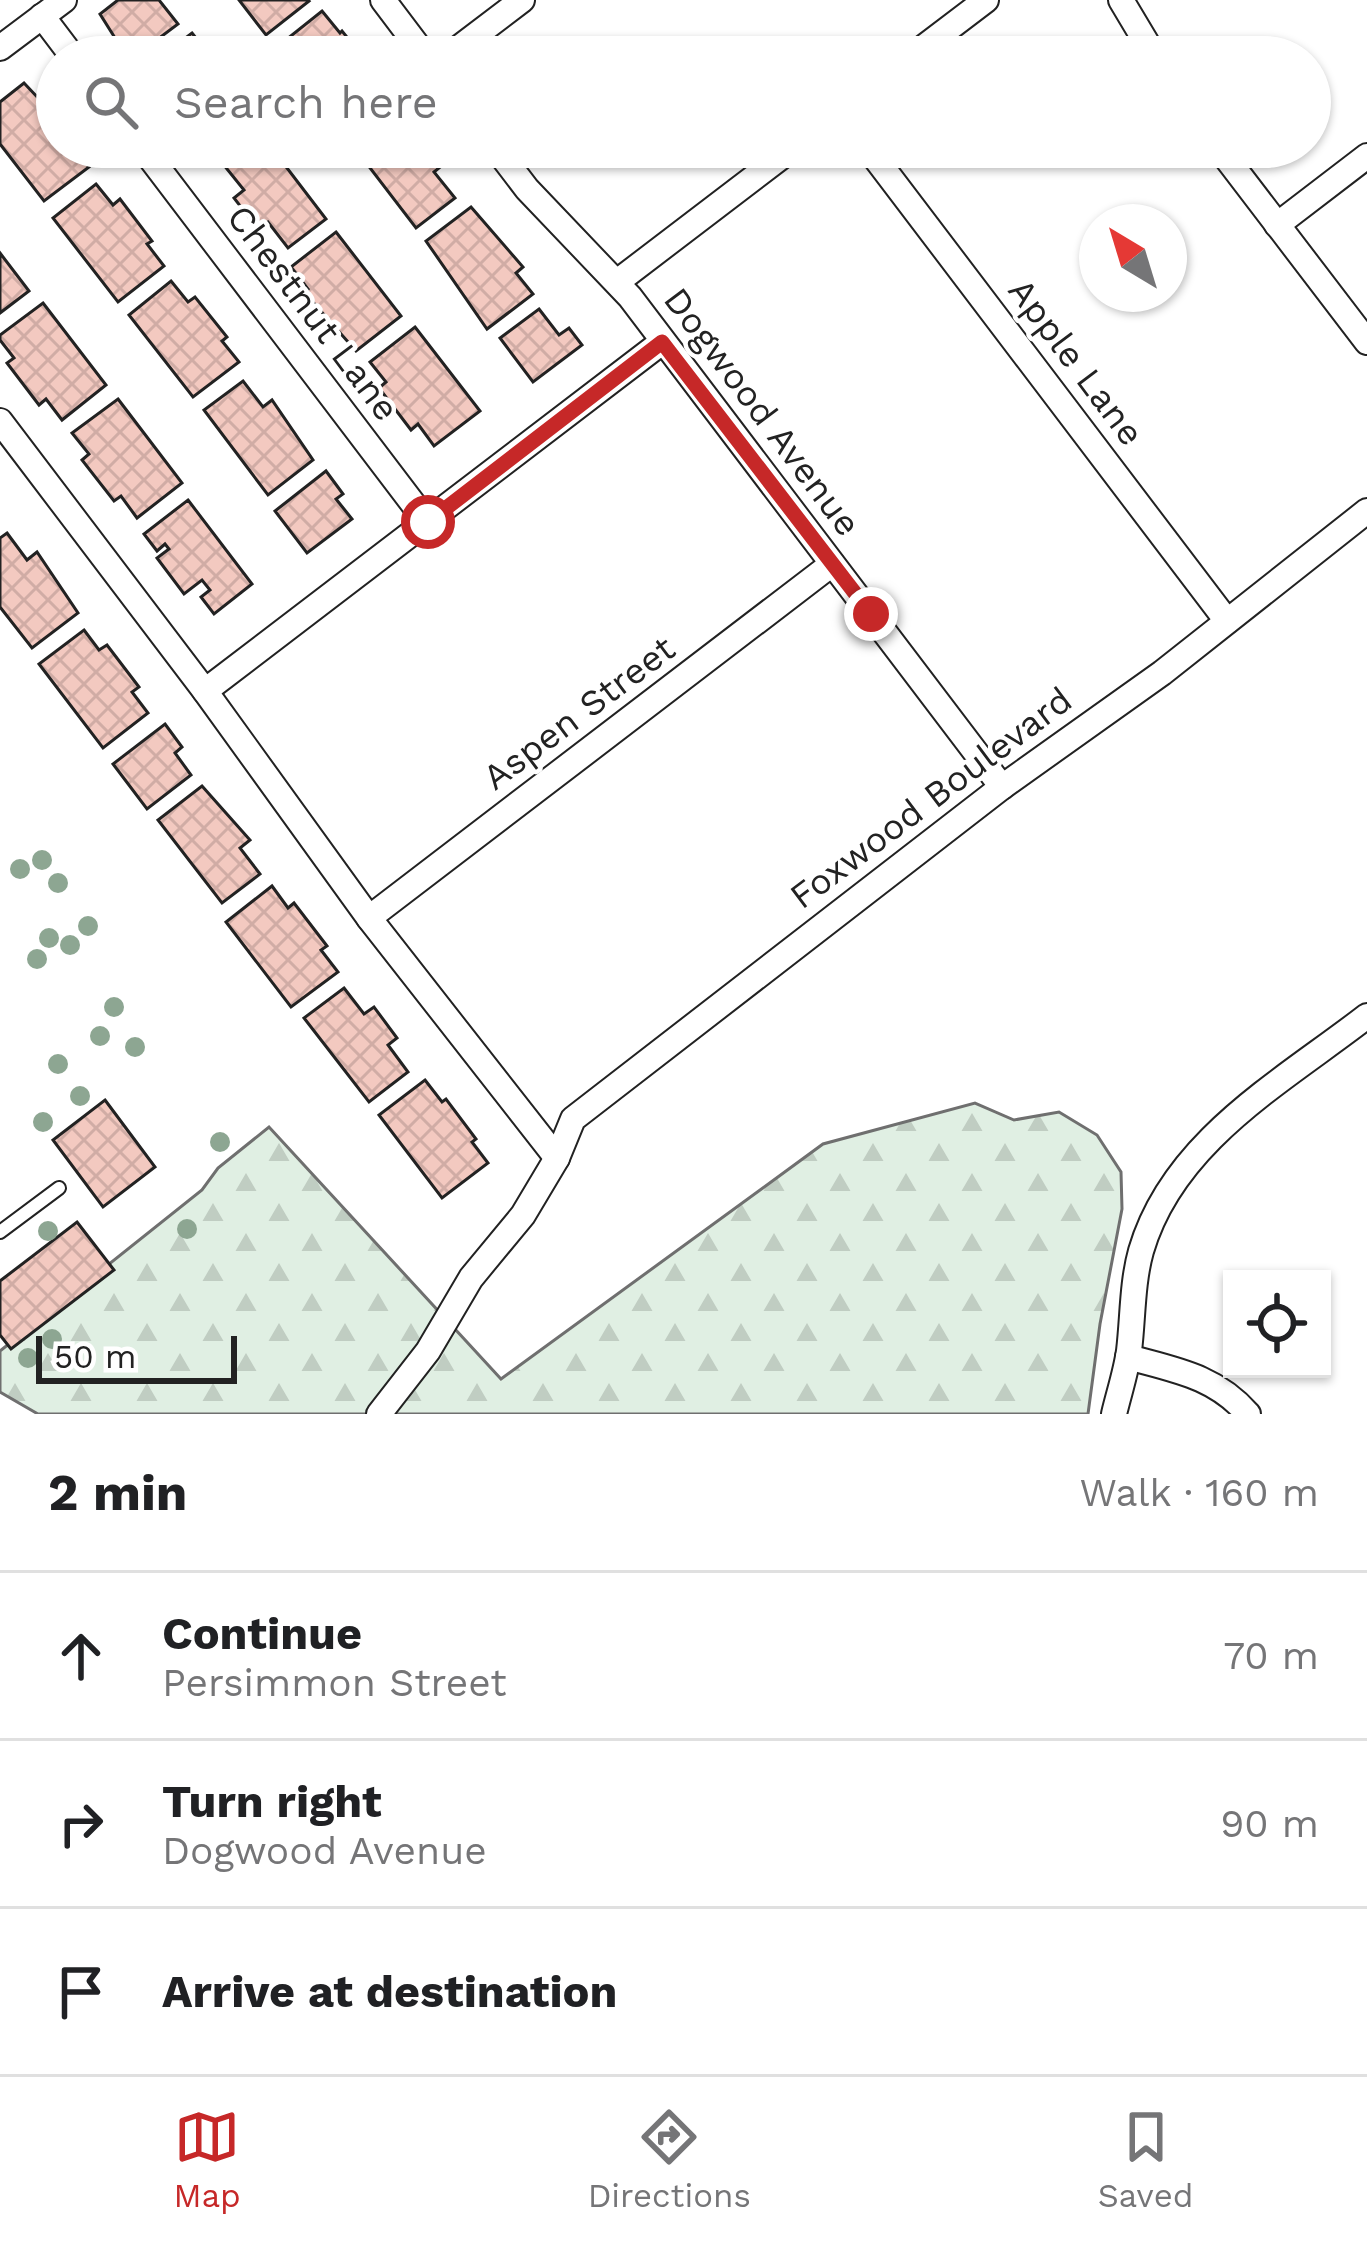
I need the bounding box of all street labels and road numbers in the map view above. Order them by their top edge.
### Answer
street label: Chestnut Lane [218,197,408,429]
street label: Apple Lane [1000,270,1152,454]
street label: Dogwood Avenue [655,280,869,544]
street label: Aspen Street [475,627,683,799]
street label: Foxwood Boulevard [782,678,1080,918]

